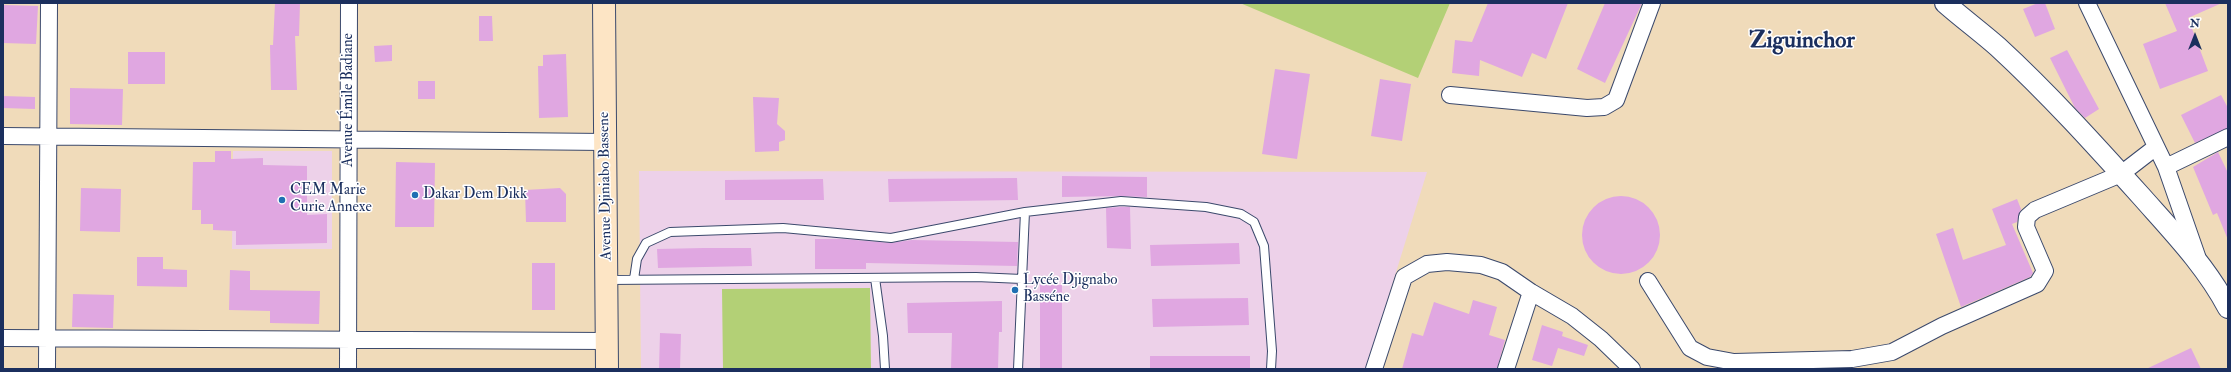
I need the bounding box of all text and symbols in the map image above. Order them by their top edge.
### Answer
north arrow [2175,16,2215,56]
text: N [2190,17,2200,30]
district label: Ziguinchor [1749,28,1855,56]
street label: Avenue Émile Badiane [340,33,358,167]
street label: Avenue Djiniabo Bassene [596,112,616,260]
place label: CEM Marie Curie Annexe [290,182,372,217]
place label: Dakar Dem Dikk [423,186,527,204]
marker: Dakar Dem Dikk [410,190,420,200]
marker: CEM Marie Curie Annexe [277,195,287,205]
place label: Lycée Djignabo Basséne [1023,272,1118,307]
marker: Lycée Djignabo Basséne [1010,285,1020,295]

